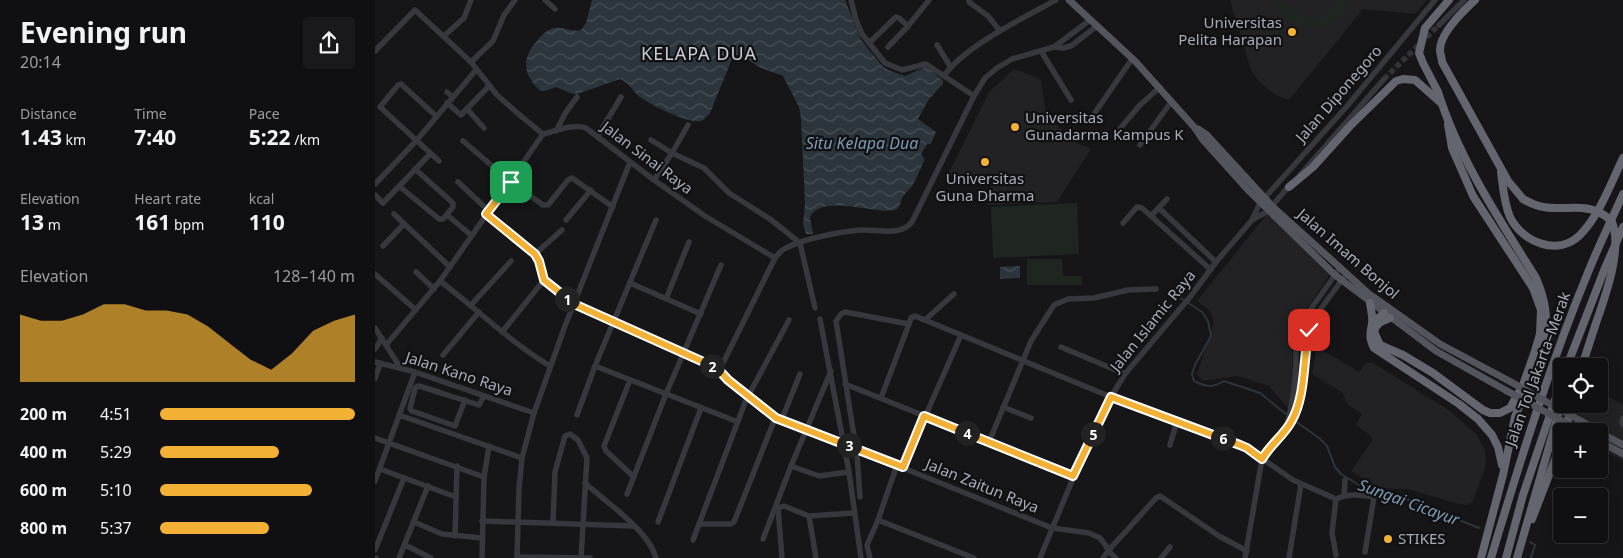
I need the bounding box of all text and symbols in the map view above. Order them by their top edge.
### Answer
place label: Universitas Pelita Harapan [1178,12,1282,49]
text: Evening run [20,13,187,51]
button: share [303,17,355,69]
marker: Universitas Pelita Harapan [1286,26,1298,38]
district label: KELAPA DUA [641,41,757,65]
street label: Jalan Diponegoro [1289,41,1386,147]
text: 20:14 [20,51,61,73]
text: Distance [20,104,77,123]
text: Time [134,104,167,123]
text: Pace [249,104,280,123]
place label: Universitas Gunadarma Kampus K [1025,107,1184,144]
street label: Jalan Sinai Raya [596,115,697,198]
marker: Universitas Gunadarma Kampus K [1009,121,1021,133]
text: 1.43 [20,123,62,151]
text: 7:40 [134,123,176,151]
text: 5:22 [249,123,291,151]
text: km [62,130,86,149]
text: /km [291,130,320,149]
water label: Situ Kelapa Dua [806,132,918,154]
marker: Universitas Guna Dharma [979,156,991,168]
pin [490,161,532,203]
icon: arrive [497,168,525,196]
place label: Universitas Guna Dharma [935,168,1035,205]
text: Elevation [20,189,80,208]
text: Heart rate [134,189,201,208]
text: kcal [249,189,274,208]
street label: Jalan Imam Bonjol [1292,202,1404,303]
text: 13 [20,208,44,236]
text: 161 [134,208,170,236]
text: 110 [249,208,285,236]
text: m [44,215,61,234]
text: bpm [170,215,204,234]
text: Elevation [20,265,88,287]
text: 128–140 m [273,265,355,287]
street label: Jalan Islamic Raya [1104,265,1199,377]
pin: 1 [555,286,579,312]
street label: Jalan Tol Jakarta–Merak [1499,289,1574,451]
text: 1 [563,290,572,309]
pin [1288,309,1330,351]
icon: check [1295,316,1323,344]
street label: Jalan Kano Raya [401,346,516,400]
pin: 2 [699,354,725,378]
text: 2 [708,357,717,376]
map controls [1553,358,1608,543]
button: locate [1553,358,1608,413]
text: 200 m [20,403,67,425]
text: 4:51 [100,403,132,425]
pin: 4 [955,420,979,446]
pin: 5 [1081,422,1105,446]
button: + [1553,423,1608,478]
text: 4 [963,424,972,443]
text: 5 [1089,425,1098,444]
pin: 6 [1211,426,1235,450]
text: 6 [1219,429,1228,448]
pin: 3 [837,432,861,458]
text: 3 [845,436,854,455]
text: 400 m [20,441,67,463]
text: 5:29 [100,441,132,463]
street label: Jalan Zaitun Raya [921,452,1042,517]
water label: Sungai Cicayur [1355,473,1463,531]
text: 600 m [20,479,67,501]
text: 5:10 [100,479,132,501]
button: − [1553,488,1608,543]
text: 800 m [20,517,67,539]
text: 5:37 [100,517,132,539]
place label: STIKES [1398,528,1446,548]
marker: STIKES [1382,533,1394,545]

